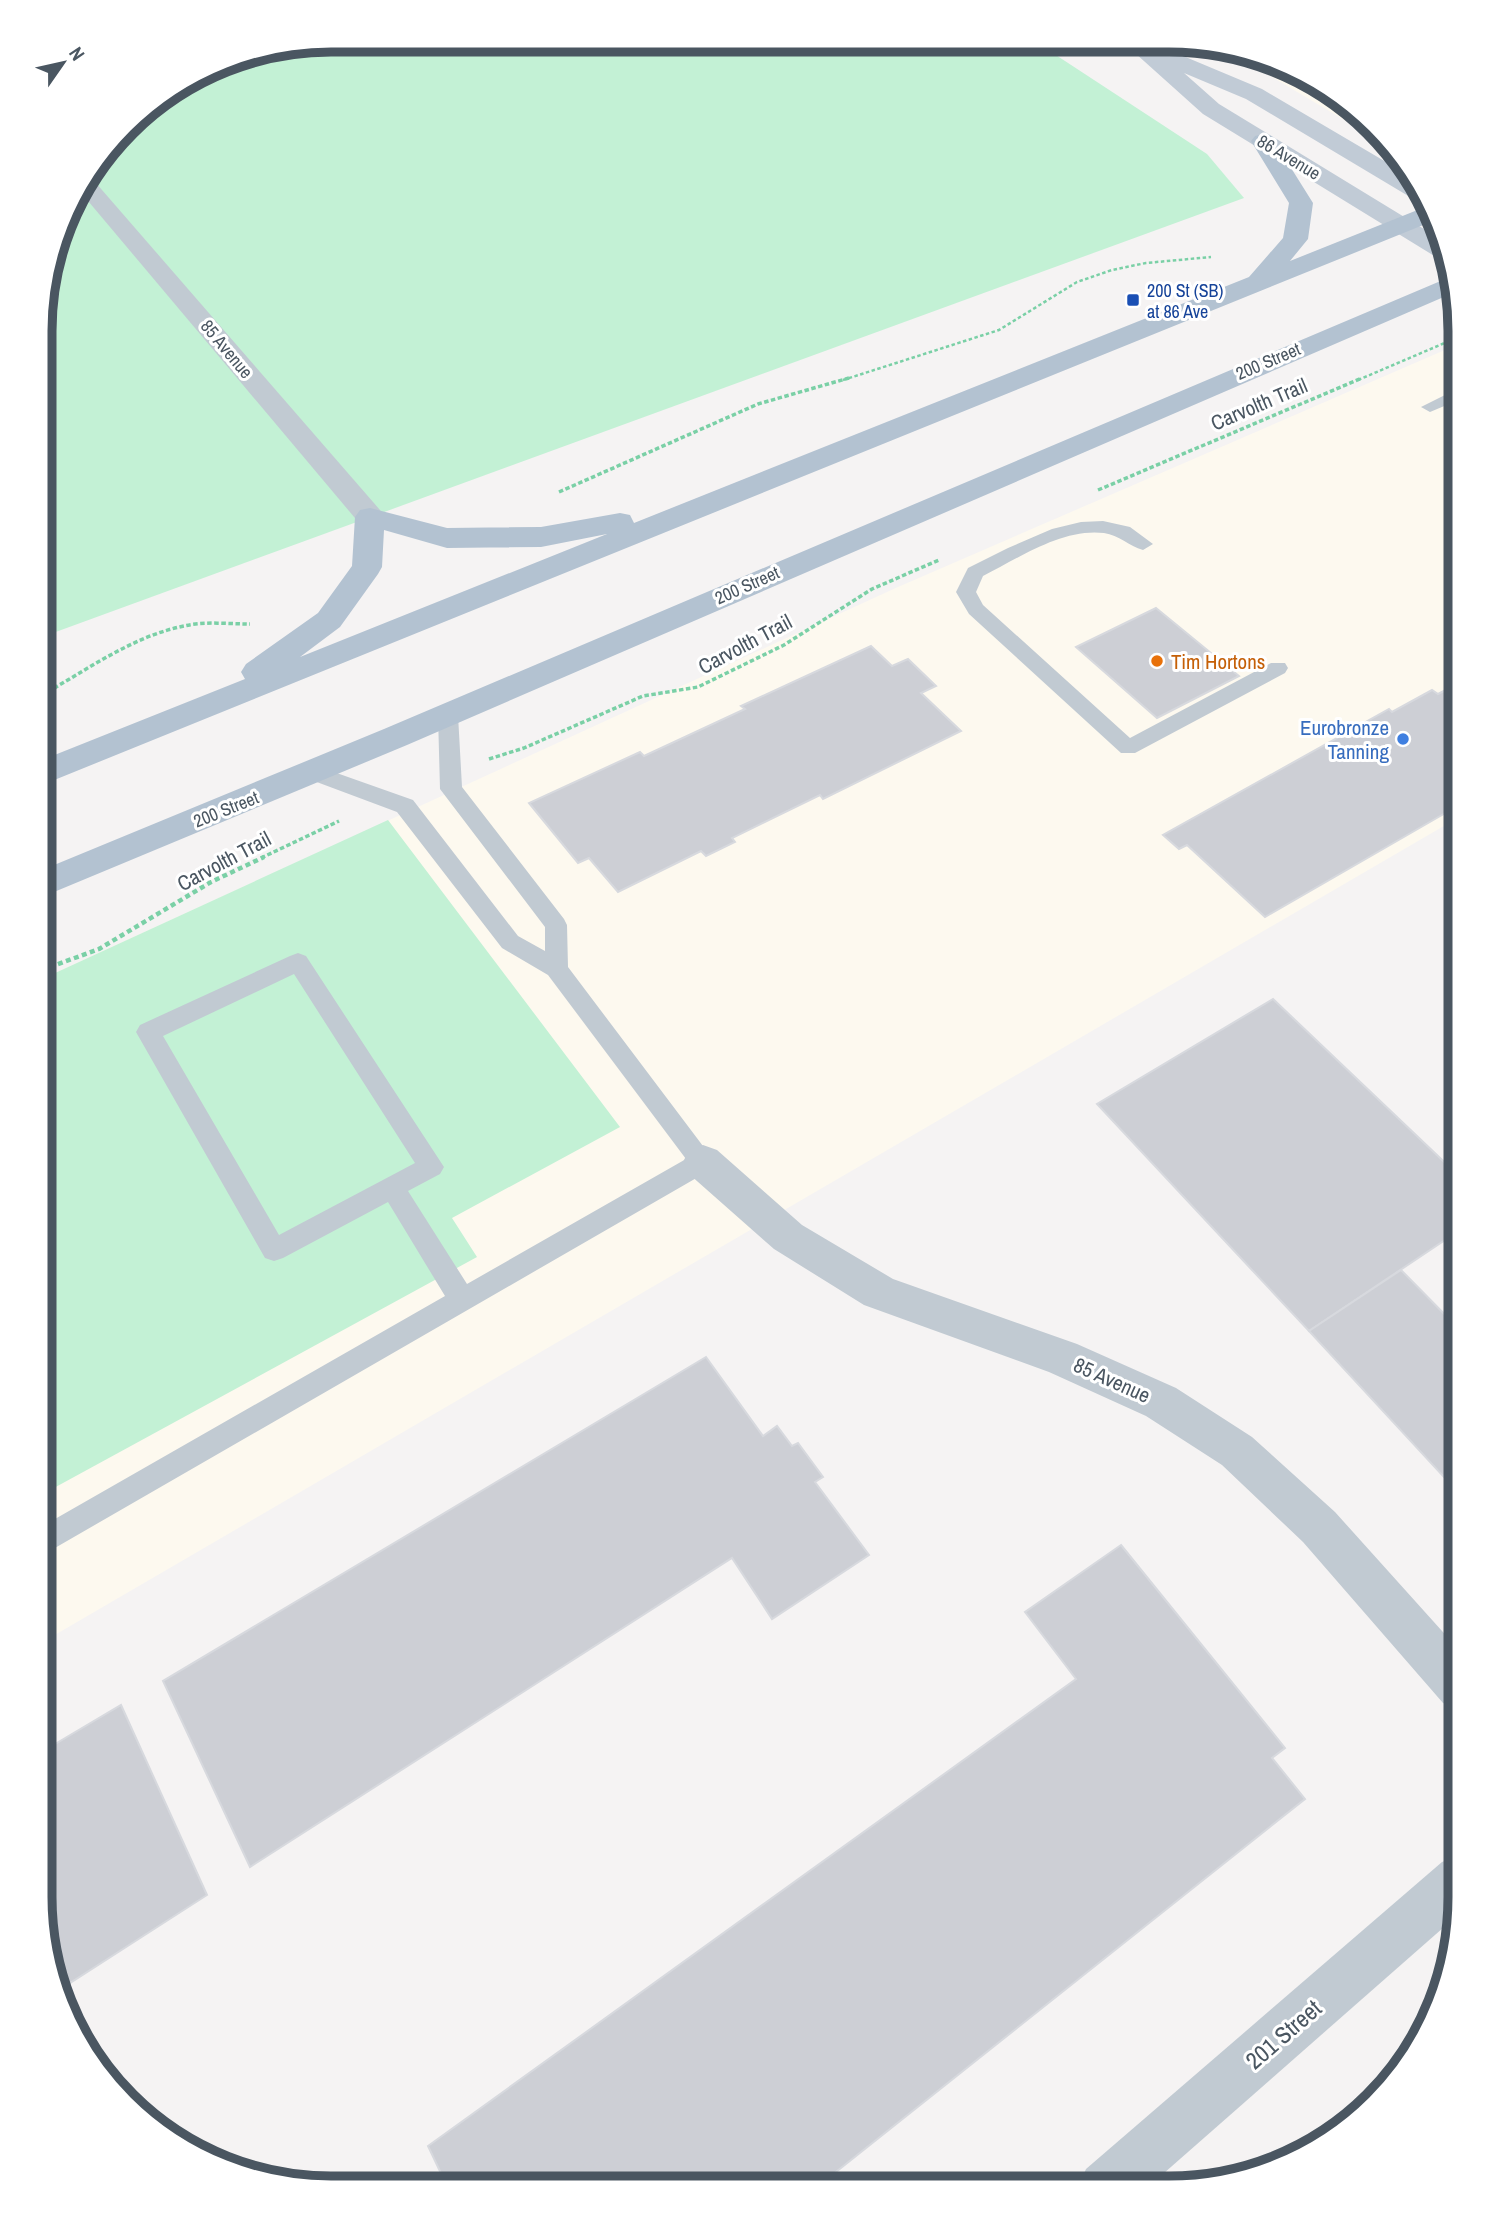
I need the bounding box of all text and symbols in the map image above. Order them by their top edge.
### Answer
north arrow [28,28,98,98]
text: N [63,42,91,65]
street label: 86 Avenue [1253,128,1325,186]
place label: 200 St (SB) at 86 Ave [1147,278,1223,324]
marker: 200 St (SB) at 86 Ave [1125,292,1141,308]
street label: 85 Avenue [195,314,259,384]
street label: 200 Street [1232,336,1304,386]
street label: Carvolth Trail [1206,371,1312,437]
street label: 200 Street [711,560,783,610]
street label: Carvolth Trail [693,607,797,681]
place label: Tim Hortons [1171,647,1265,676]
marker: Tim Hortons [1149,653,1165,669]
place label: Eurobronze Tanning [1300,713,1389,766]
marker: Eurobronze Tanning [1395,731,1411,747]
street label: 200 Street [190,785,262,833]
street label: Carvolth Trail [172,824,276,898]
street label: 85 Avenue [1069,1350,1155,1410]
street label: 201 Street [1238,1992,1328,2076]

